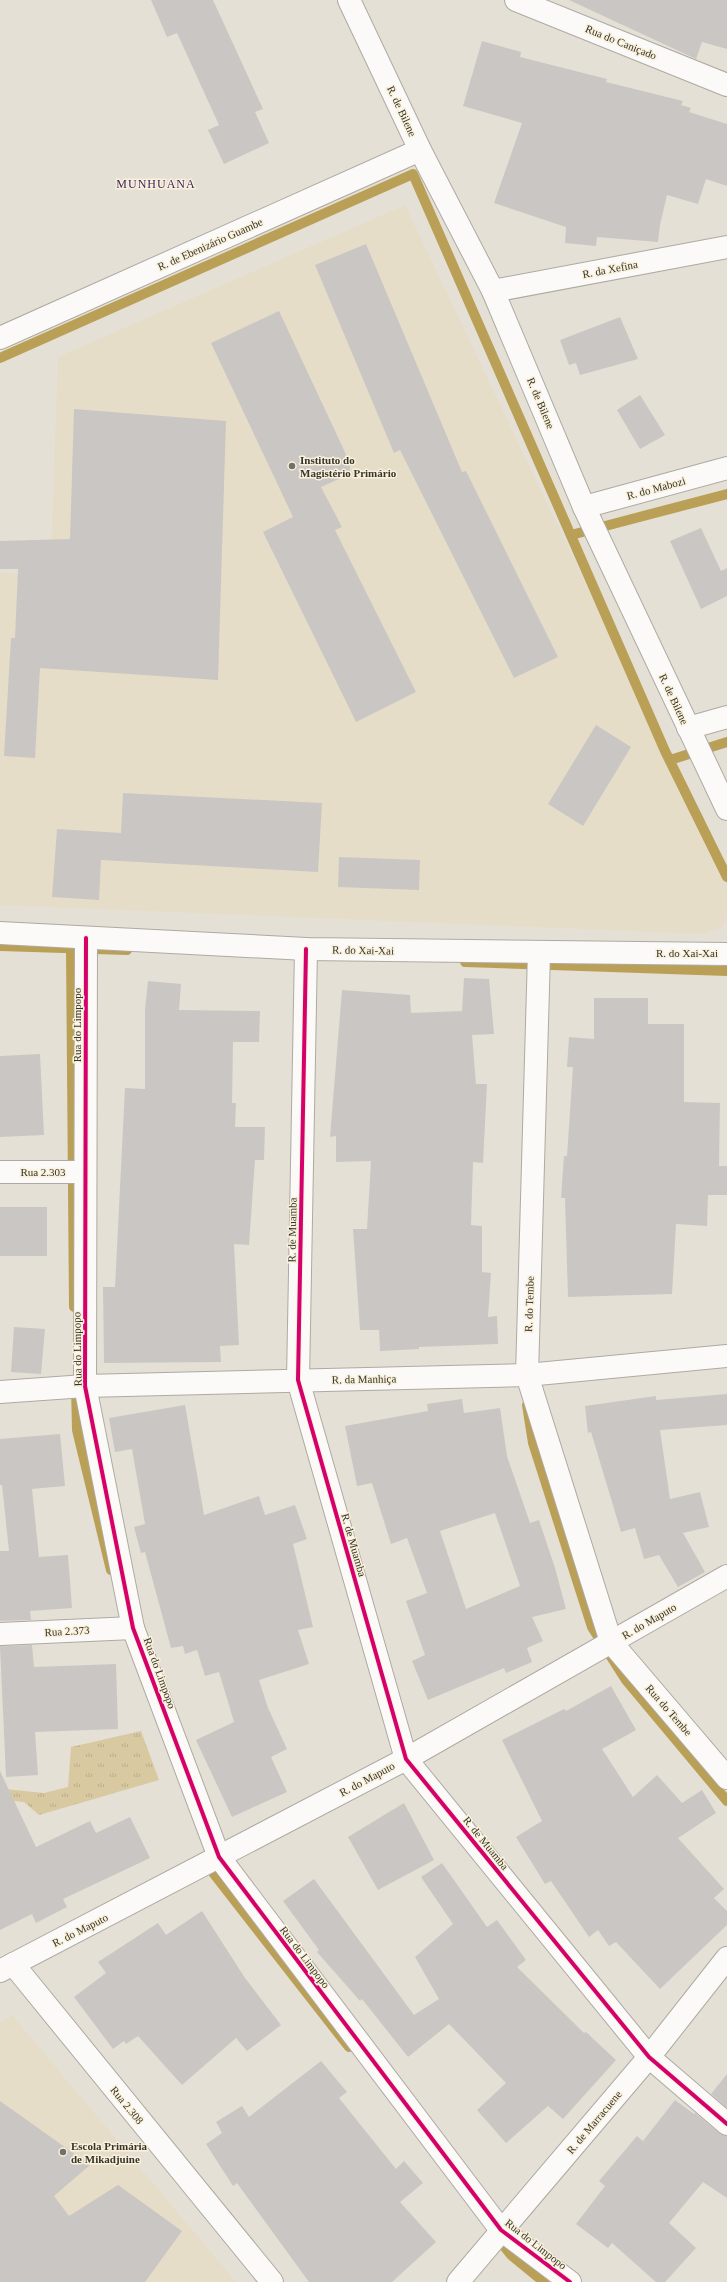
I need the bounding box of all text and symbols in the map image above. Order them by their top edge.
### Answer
street label: Rua do Caniçado [584,22,659,62]
street label: R. de Bilene [385,84,419,138]
district label: MUNHUANA [116,177,196,191]
street label: R. de Ebenizário Guambe [156,215,264,273]
street label: R. da Xefina [581,258,639,280]
street label: R. de Bilene [525,375,557,431]
place label: Instituto do Magistério Primário [300,454,397,479]
marker: Instituto do Magistério Primário [287,461,297,471]
street label: R. do Mabozi [625,474,687,502]
street label: R. de Bilene [657,672,691,726]
street label: R. do Xai-Xai [332,943,394,957]
street label: R. do Xai-Xai [656,947,718,959]
street label: Rua do Limpopo [71,987,83,1062]
street label: Rua 2.303 [20,1166,66,1178]
street label: R. de Muamba [285,1197,299,1263]
street label: R. do Tembe [522,1276,536,1332]
street label: Rua do Limpopo [70,1311,84,1386]
street label: R. da Manhiça [332,1372,396,1386]
street label: R. de Muamba [339,1512,369,1578]
street label: R. do Maputo [620,1600,679,1641]
street label: Rua 2.373 [44,1624,90,1638]
street label: Rua do Limpopo [142,1636,179,1711]
street label: Rua do Tembe [644,1682,695,1738]
street label: R. do Maputo [337,1759,397,1799]
street label: R. de Muamba [461,1814,511,1872]
street label: R. do Maputo [50,1911,110,1949]
street label: Rua do Limpopo [278,1924,333,1991]
street label: Rua 2.308 [108,2084,146,2127]
street label: R. de Marracuene [564,2088,624,2156]
place label: Escola Primária de Mikadjuine [71,2140,148,2165]
marker: Escola Primária de Mikadjuine [58,2147,68,2157]
street label: Rua do Limpopo [503,2216,569,2272]

